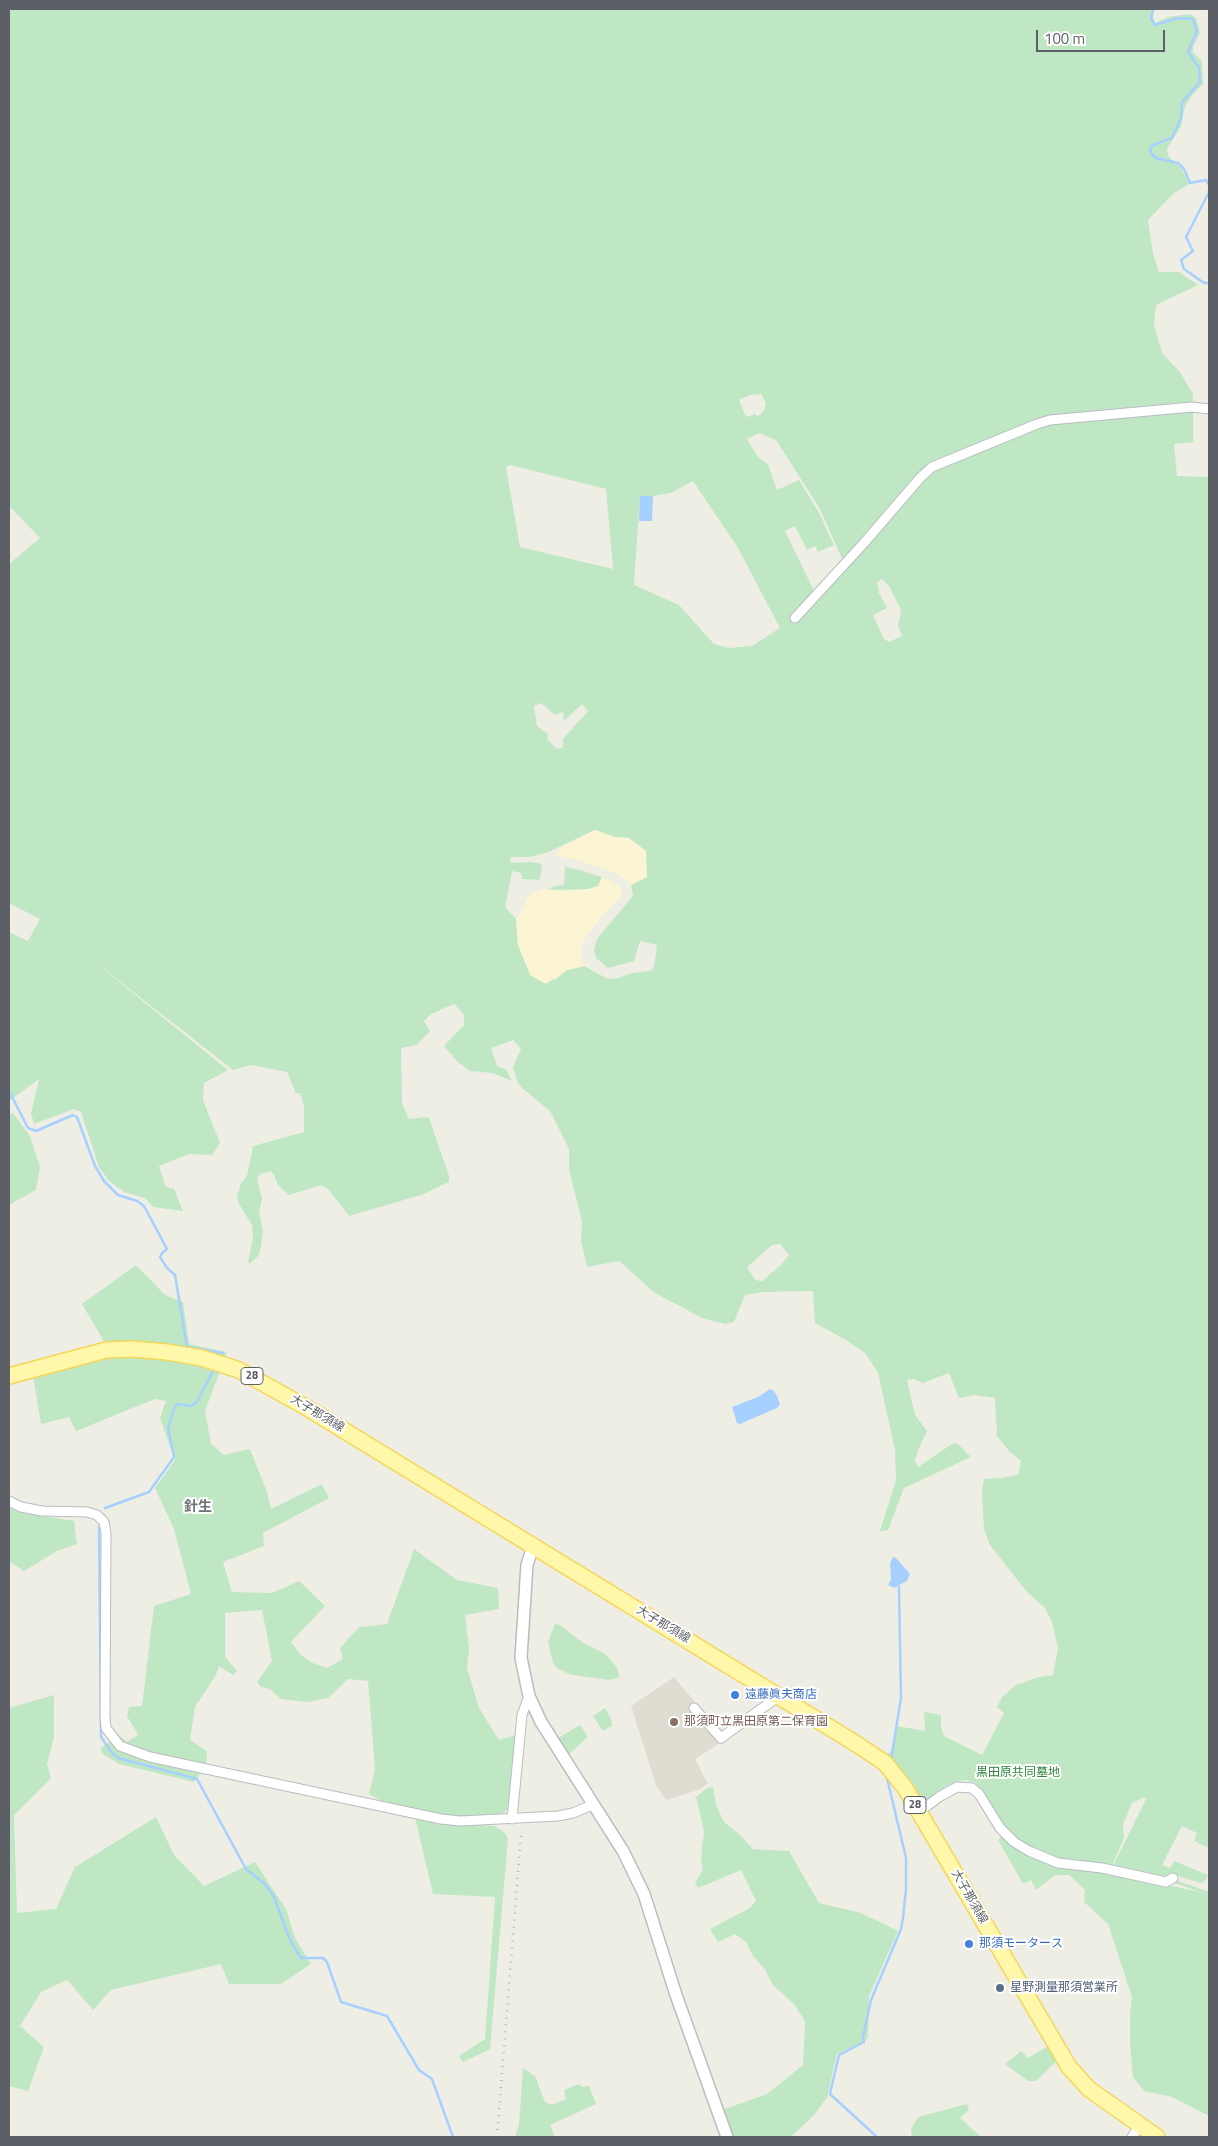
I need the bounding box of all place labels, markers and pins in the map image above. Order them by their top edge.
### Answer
place label: 遠藤眞夫商店 [745,1688,817,1702]
marker: 遠藤眞夫商店 [729,1689,741,1701]
place label: 那須町立黒田原第二保育園 [684,1715,828,1729]
marker: 那須町立黒田原第二保育園 [668,1716,680,1728]
place label: 那須モータース [979,1937,1063,1951]
marker: 那須モータース [963,1938,975,1950]
place label: 星野測量那須営業所 [1010,1981,1118,1995]
marker: 星野測量那須営業所 [994,1982,1006,1994]

